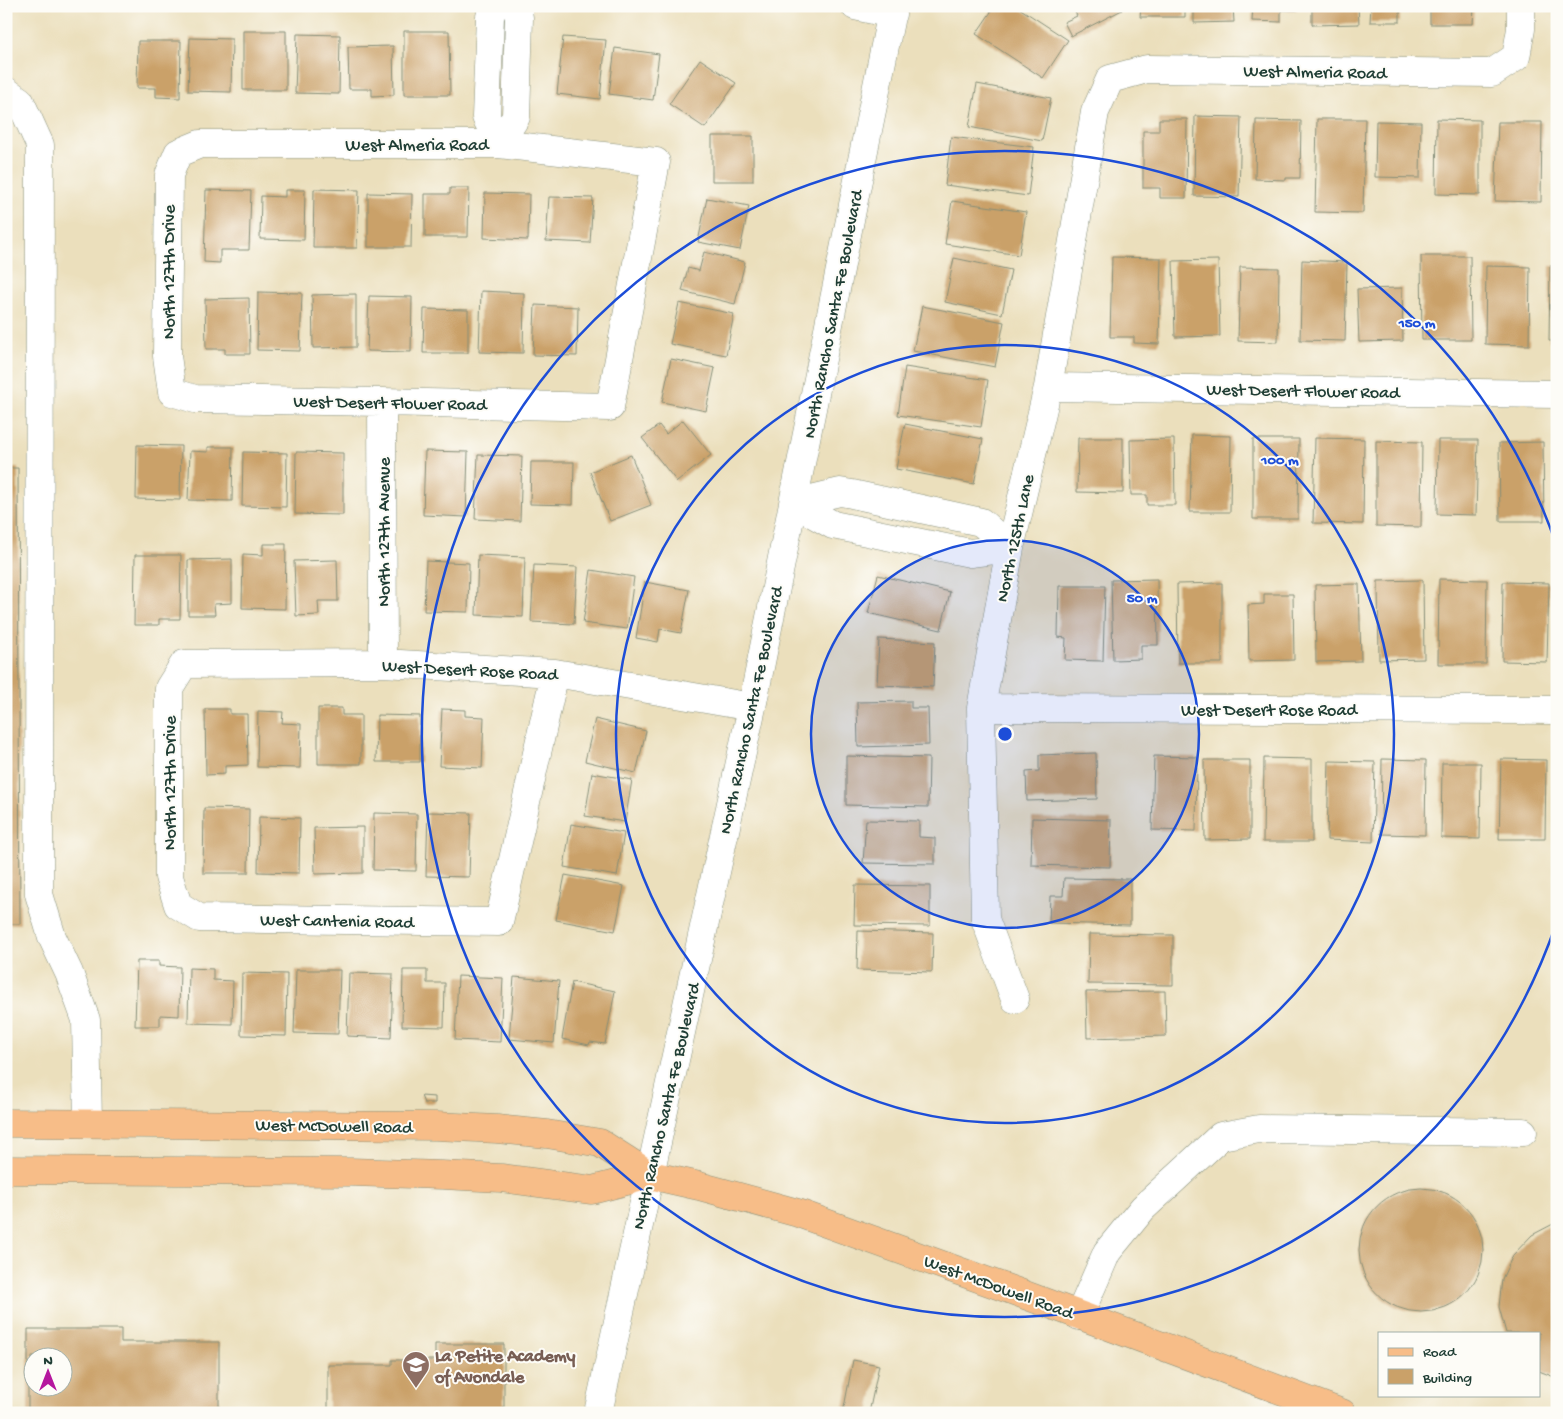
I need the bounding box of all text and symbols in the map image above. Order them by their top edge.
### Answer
street label: West Almeria Road [1243,62,1388,85]
street label: West Almeria Road [345,136,490,157]
street label: North Rancho Santa Fe Boulevard [800,187,869,440]
street label: North 127th Drive [160,204,181,339]
text: 150 m [1398,315,1436,333]
street label: West Desert Flower Road [1206,380,1401,405]
street label: West Desert Flower Road [293,392,488,417]
text: 100 m [1260,452,1299,470]
street label: North 127th Avenue [375,456,396,607]
street label: North 125th Lane [993,472,1040,604]
street label: North Rancho Santa Fe Boulevard [716,583,789,836]
text: 50 m [1127,590,1158,608]
street label: West Desert Rose Road [381,656,560,687]
street label: West Desert Rose Road [1181,701,1358,722]
street label: North 127th Drive [161,715,182,850]
centre of rings [996,725,1014,743]
street label: West Cantenia Road [260,911,415,934]
street label: North Rancho Santa Fe Boulevard [629,980,706,1232]
street label: West McDowell Road [255,1116,414,1139]
street label: West McDowell Road [921,1252,1077,1326]
legend [1378,1332,1540,1396]
text: Road [1423,1344,1457,1362]
north arrow [22,1346,72,1396]
place label: La Petite Academy of Avondale [434,1347,576,1389]
school or university icon: La Petite Academy of Avondale [401,1350,431,1389]
text: N [43,1353,53,1370]
text: Building [1422,1370,1472,1388]

